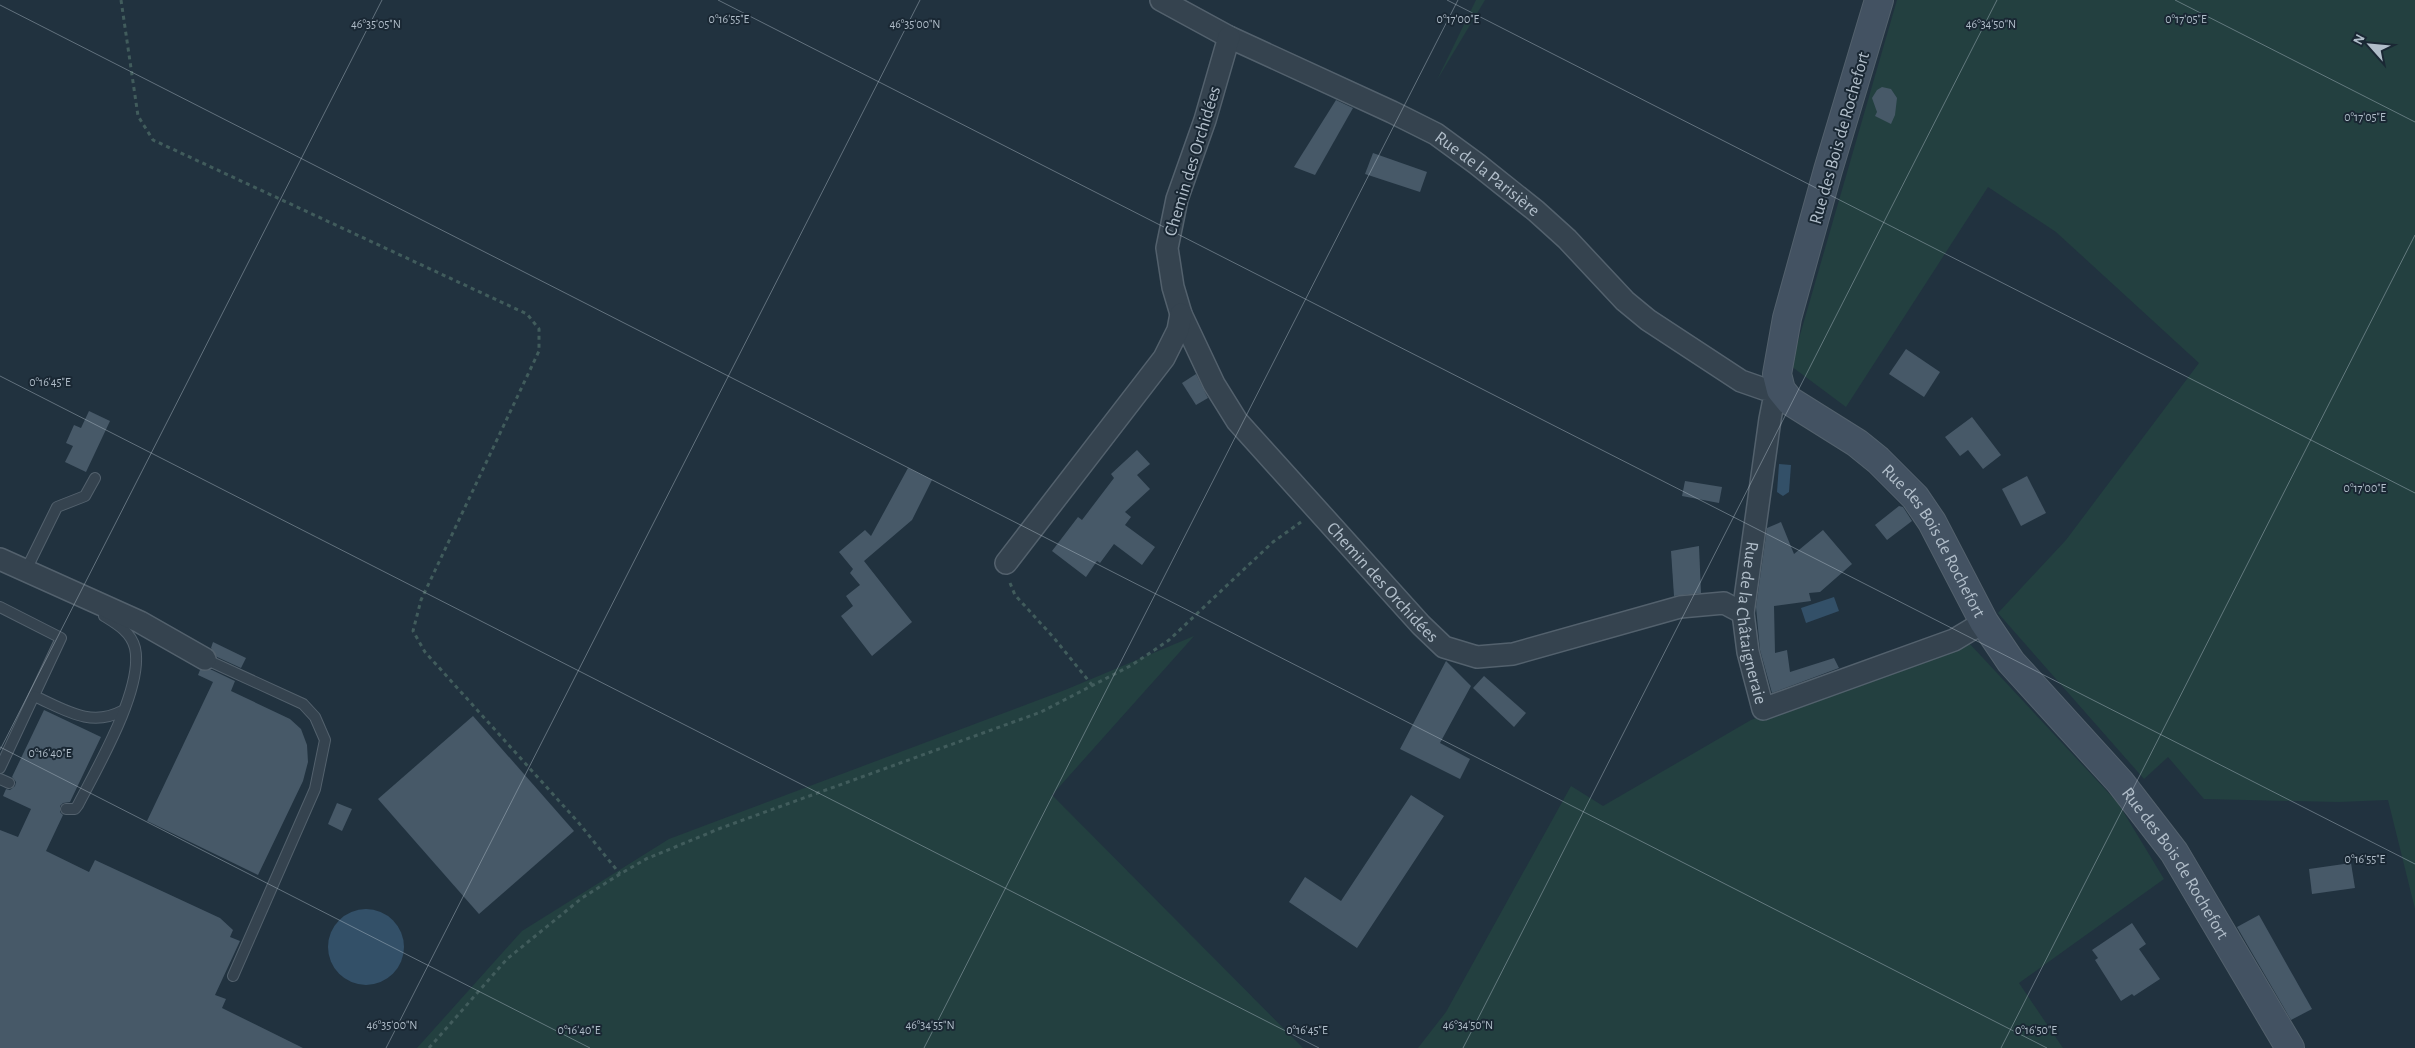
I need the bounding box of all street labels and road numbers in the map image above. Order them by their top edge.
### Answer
street label: Rue des Bois de Rochefort [1807,50,1873,226]
street label: Chemin des Orchidées [1162,84,1224,238]
street label: Rue de la Parisière [1431,128,1543,220]
street label: Rue des Bois de Rochefort [1878,461,1988,621]
street label: Chemin des Orchidées [1323,519,1441,646]
street label: Rue de la Châtaigneraie [1733,540,1769,706]
street label: Rue des Bois de Rochefort [2118,784,2232,943]

